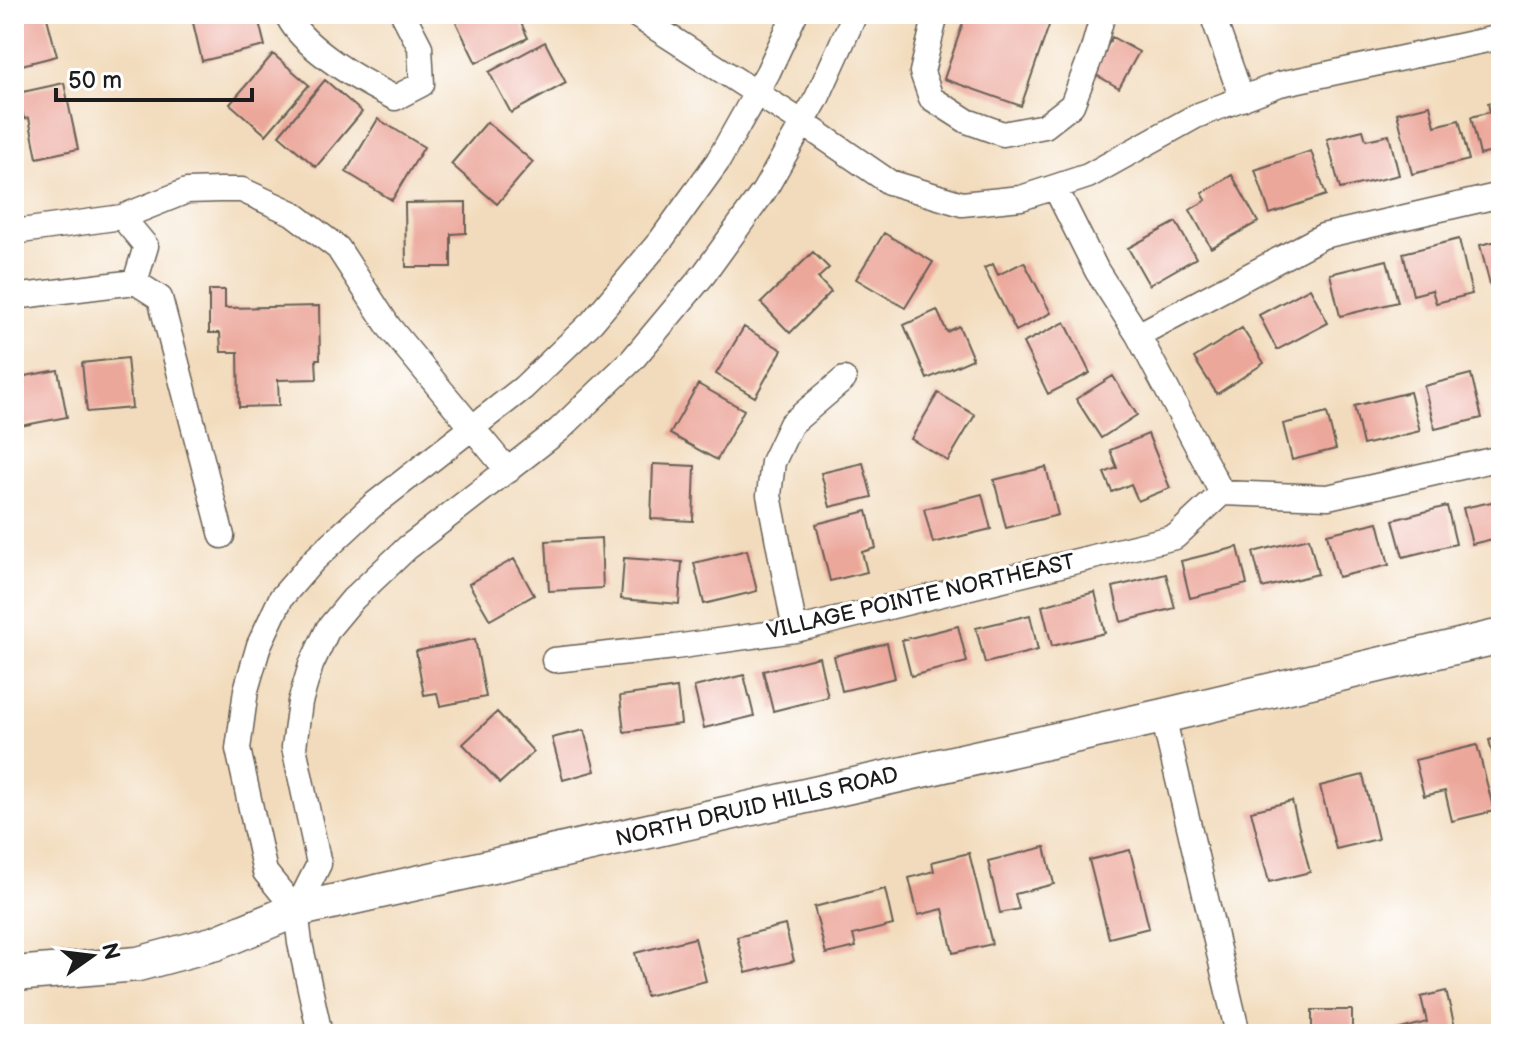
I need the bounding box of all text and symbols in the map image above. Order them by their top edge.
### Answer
scale bar [56,52,252,102]
text: 50 m [68,66,122,95]
street label: VILLAGE POINTE NORTHEAST [764,548,1078,646]
street label: NORTH DRUID HILLS ROAD [613,761,901,853]
north arrow [52,916,132,996]
text: N [95,940,125,963]

